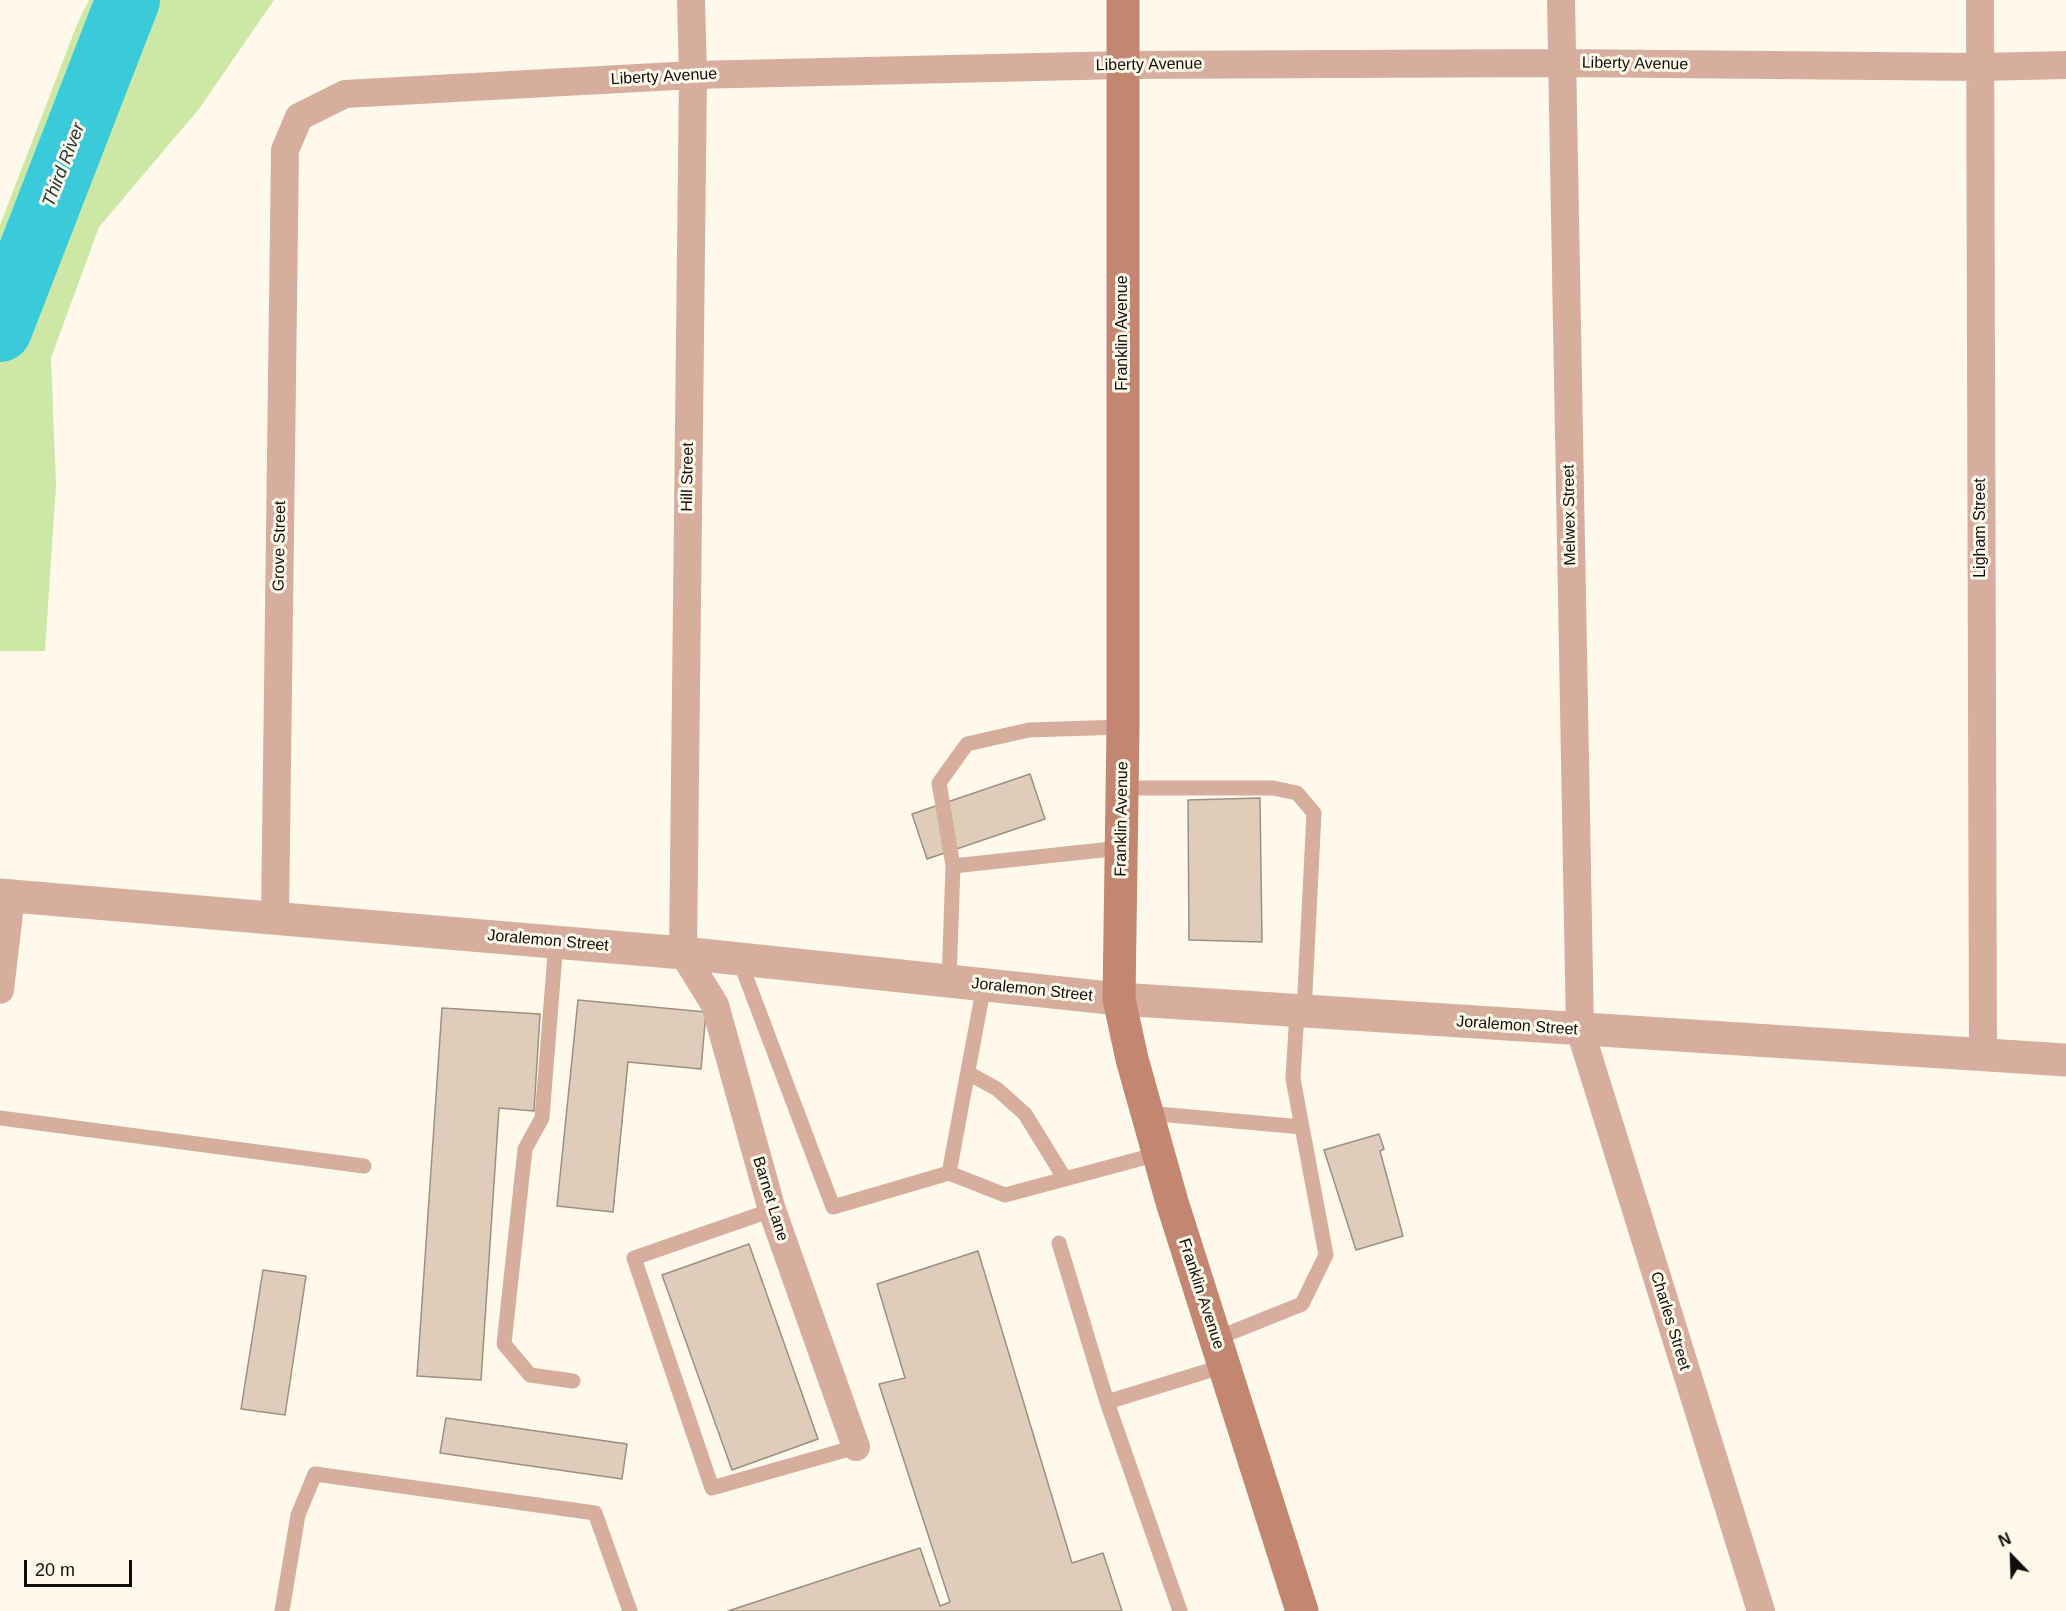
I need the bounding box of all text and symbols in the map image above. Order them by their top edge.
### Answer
street label: Liberty Avenue [1582,53,1688,75]
street label: Liberty Avenue [1096,54,1202,76]
street label: Liberty Avenue [610,65,718,89]
water label: Third River [38,120,90,210]
street label: Franklin Avenue [1113,275,1133,391]
street label: Hill Street [678,442,698,512]
street label: Melwex Street [1560,464,1580,566]
street label: Ligham Street [1971,478,1991,578]
street label: Grove Street [270,500,290,592]
street label: Franklin Avenue [1111,761,1133,877]
street label: Joralemon Street [486,926,610,956]
street label: Joralemon Street [970,974,1094,1006]
street label: Joralemon Street [1456,1012,1578,1040]
street label: Barnet Lane [748,1155,792,1243]
street label: Franklin Avenue [1174,1236,1228,1352]
street label: Charles Street [1646,1269,1694,1373]
north arrow [1982,1527,2042,1587]
text: N [1996,1530,2013,1550]
scale bar [27,1548,135,1586]
text: 20 m [35,1560,75,1580]

